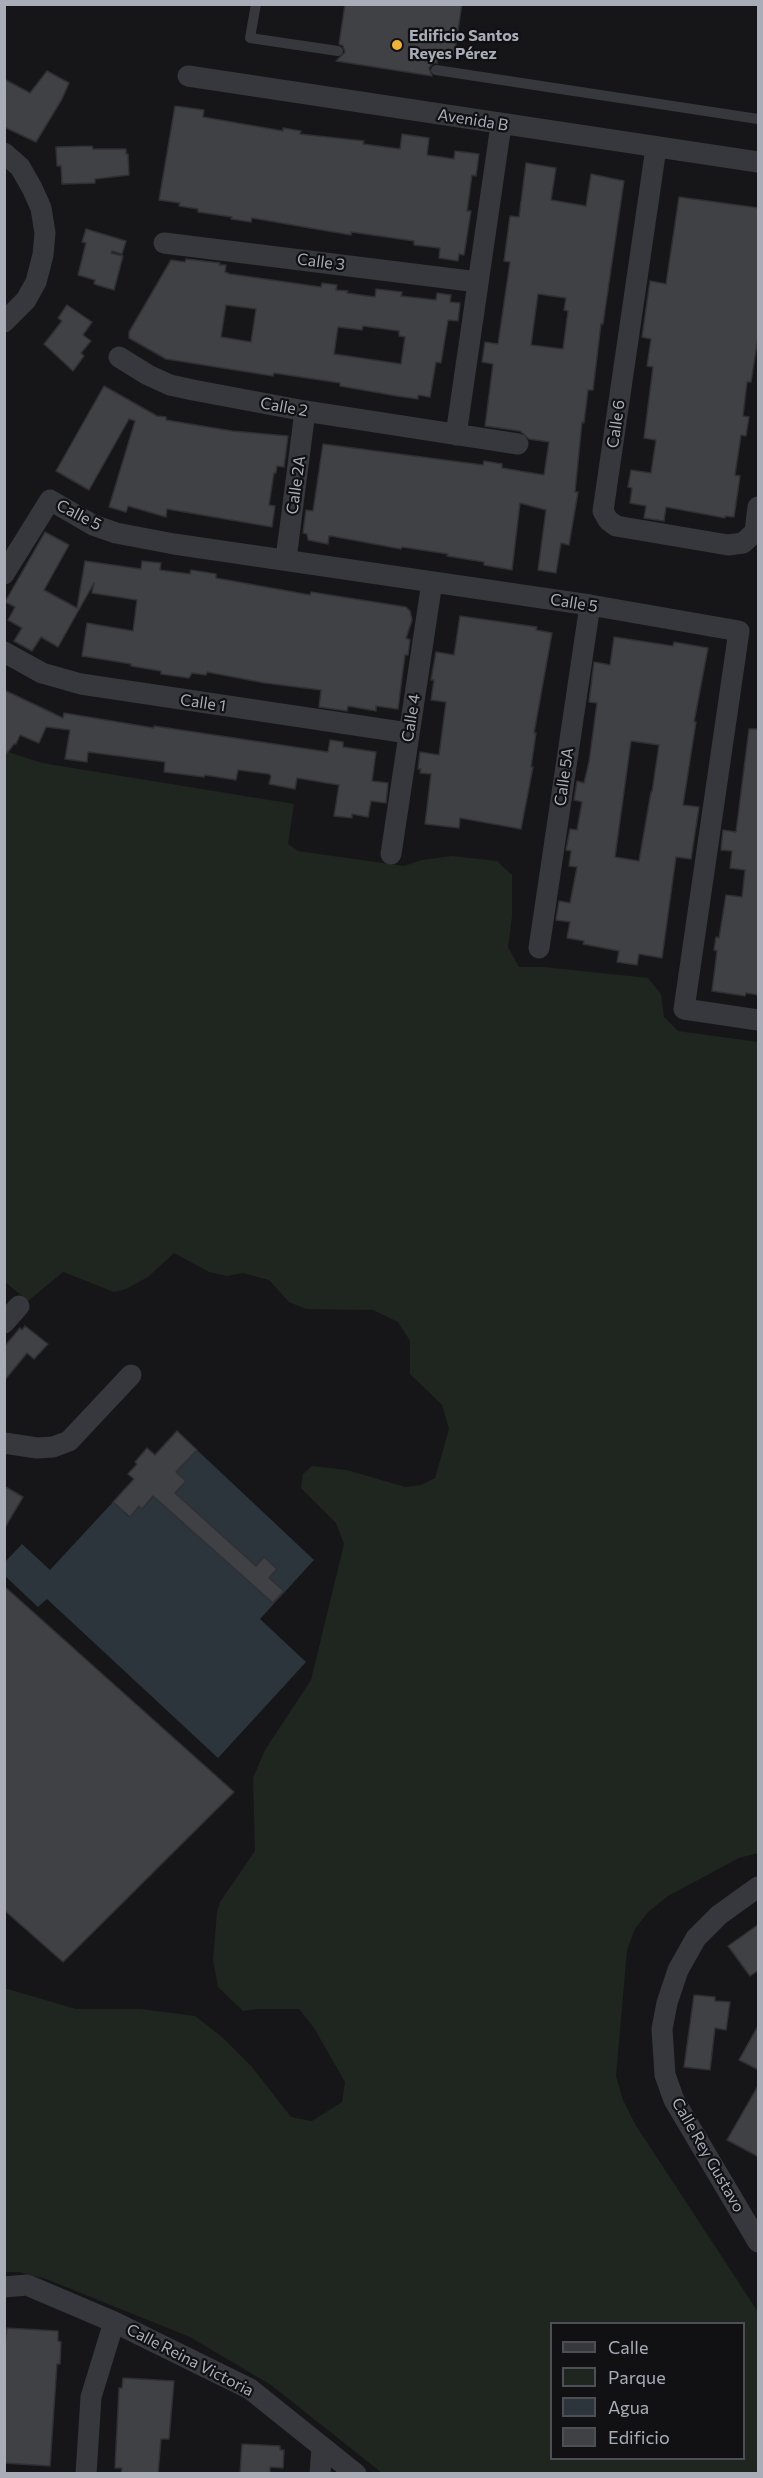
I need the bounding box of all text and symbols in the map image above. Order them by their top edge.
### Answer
place label: Edificio Santos Reyes Pérez [409,26,519,64]
marker: Edificio Santos Reyes Pérez [390,38,404,52]
street label: Avenida B [436,105,510,135]
street label: Calle 3 [296,250,346,274]
street label: Calle 2 [259,393,309,421]
street label: Calle 6 [603,399,629,449]
street label: Calle 2A [282,455,310,515]
street label: Calle 5 [53,496,105,534]
street label: Calle 5 [549,590,599,616]
street label: Calle 1 [179,690,227,716]
street label: Calle 4 [398,693,424,743]
street label: Calle 5A [550,747,578,807]
street label: Calle Rey Gustavo [667,2094,749,2216]
street label: Calle Reina Victoria [123,2320,257,2400]
legend [550,2322,745,2460]
text: Calle [608,2336,648,2358]
text: Parque [608,2366,666,2388]
text: Agua [608,2396,649,2418]
text: Edificio [608,2426,670,2448]

